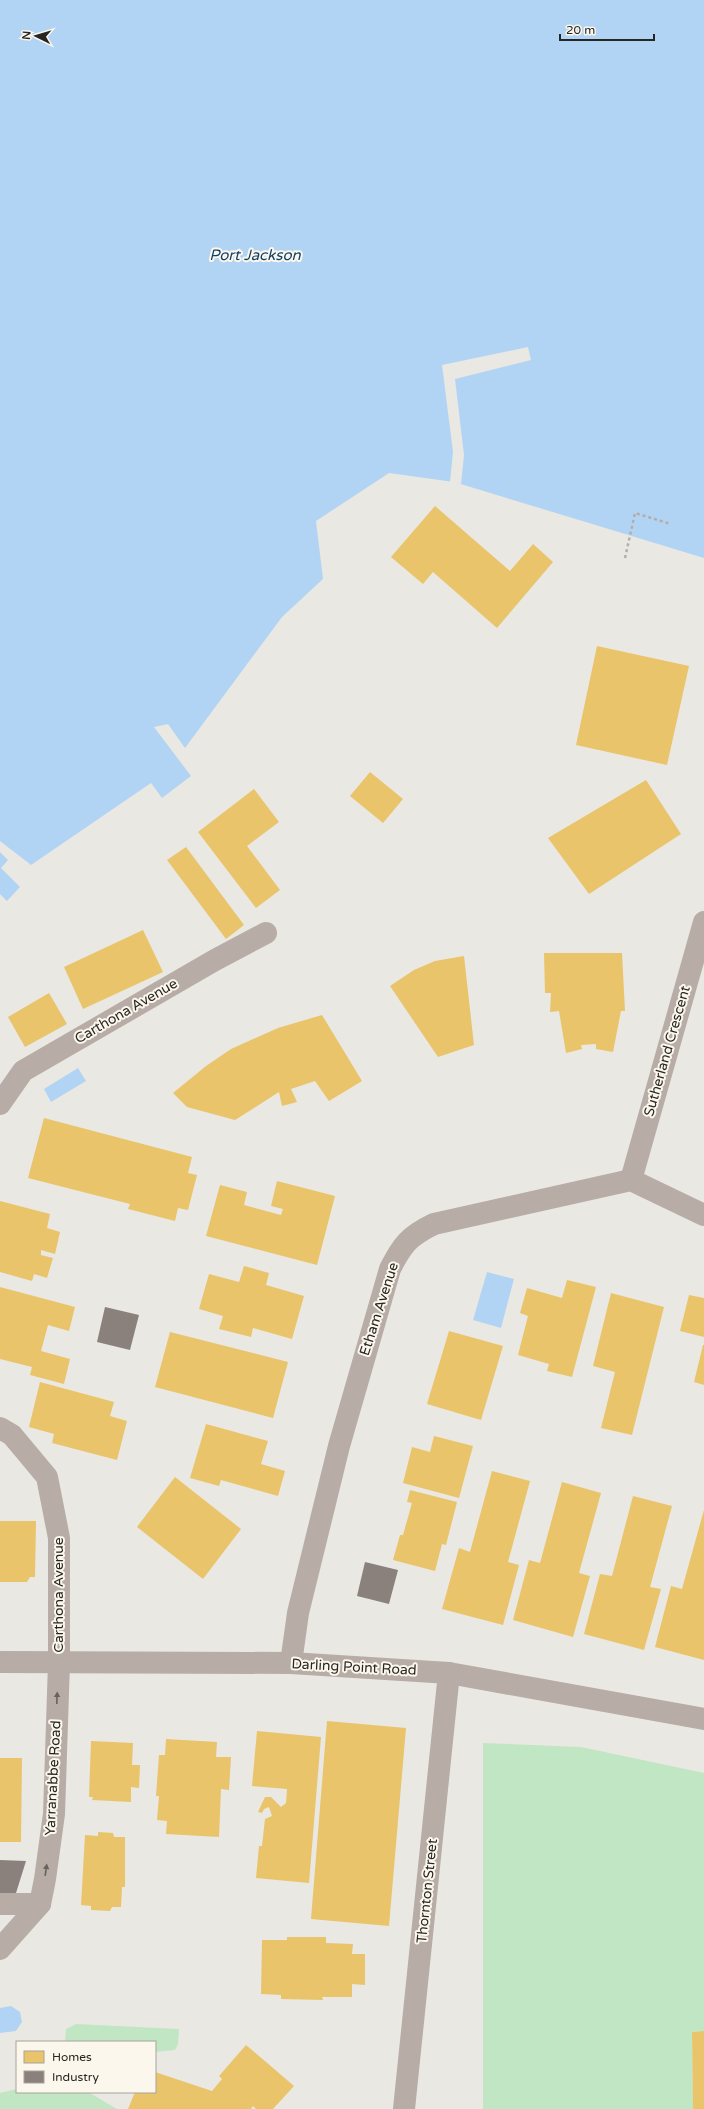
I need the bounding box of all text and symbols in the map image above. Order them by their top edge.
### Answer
north arrow [16,16,56,56]
scale bar [560,16,654,42]
text: 20 m [566,23,595,37]
text: N [20,30,33,40]
water label: Port Jackson [209,246,302,264]
street label: Carthona Avenue [72,975,180,1047]
street label: Sutherland Crescent [640,983,694,1118]
street label: Etham Avenue [356,1260,402,1358]
street label: Carthona Avenue [50,1537,67,1653]
street label: Darling Point Road [291,1655,417,1679]
one-way arrow [54,1692,61,1704]
street label: Yarranabbe Road [41,1720,65,1836]
street label: Thornton Street [413,1837,441,1944]
one-way arrow [43,1864,49,1876]
legend [16,2041,156,2093]
text: Homes [52,2050,92,2064]
text: Industry [52,2070,99,2084]

